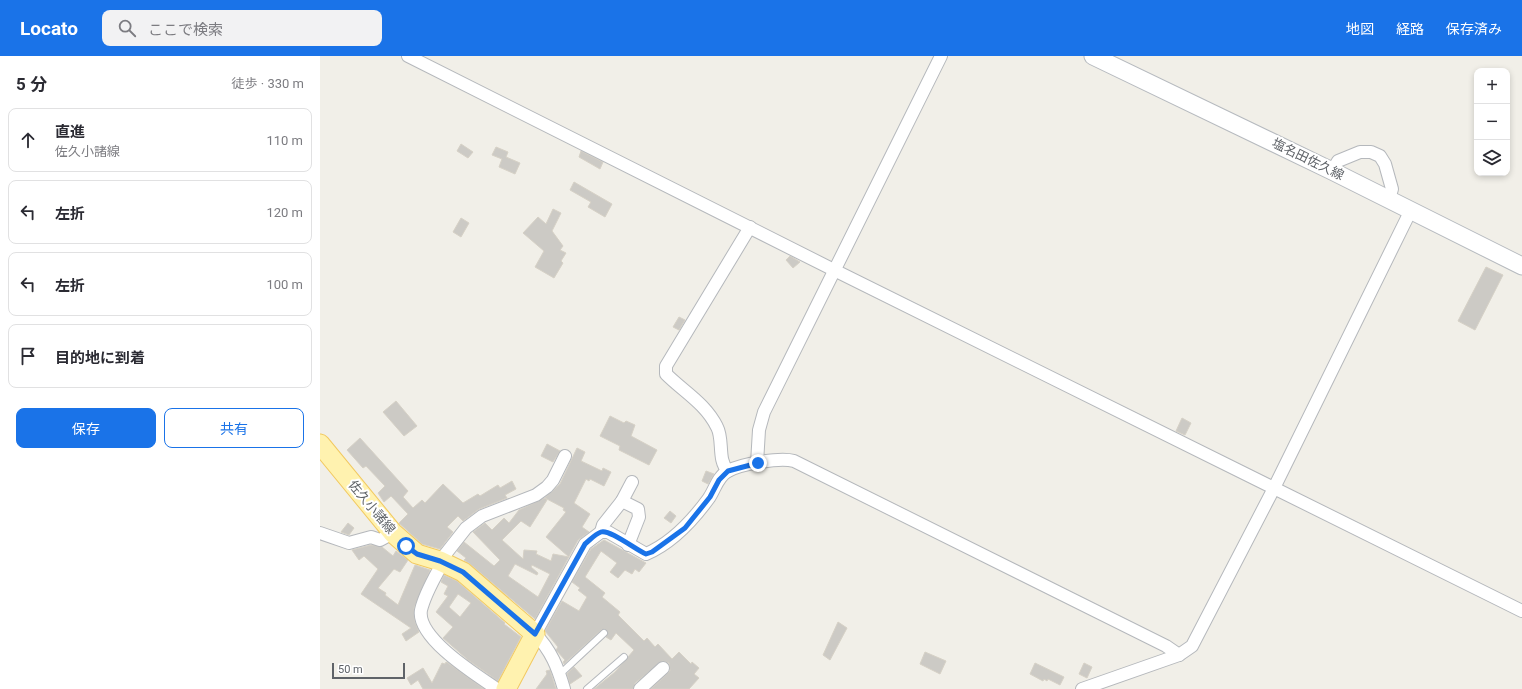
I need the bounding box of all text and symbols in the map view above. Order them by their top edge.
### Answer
search box [102,10,382,46]
text: Locato [20,17,78,40]
icon: search [116,17,138,39]
text: ここで検索 [148,21,223,39]
text: 地図 [1346,21,1374,37]
text: 経路 [1396,21,1424,37]
text: 保存済み [1446,21,1502,37]
map controls [1474,68,1510,176]
button: + [1474,68,1510,104]
text: 5 分 [16,74,47,94]
text: 徒歩 · 330 m [232,76,304,91]
button: − [1474,104,1510,140]
text: 直進 [55,123,85,141]
icon: ahead [17,129,39,151]
text: 110 m [266,133,303,148]
street label: 塩名田佐久線 [1270,135,1346,183]
button: layers [1474,140,1510,176]
text: 佐久小諸線 [55,144,120,159]
icon: left [17,201,39,223]
text: 左折 [55,205,85,223]
text: 120 m [266,205,303,220]
icon: left [17,273,39,295]
text: 左折 [55,277,85,295]
text: 100 m [266,277,303,292]
icon: arrive [17,345,39,367]
text: 目的地に到着 [55,349,145,367]
button: 保存 [16,408,156,448]
button: 共有 [164,408,304,448]
route end [749,454,767,472]
street label: 佐久小諸線 [345,477,399,537]
route start [397,537,415,555]
scale bar [332,661,405,680]
text: 50 m [338,663,363,676]

